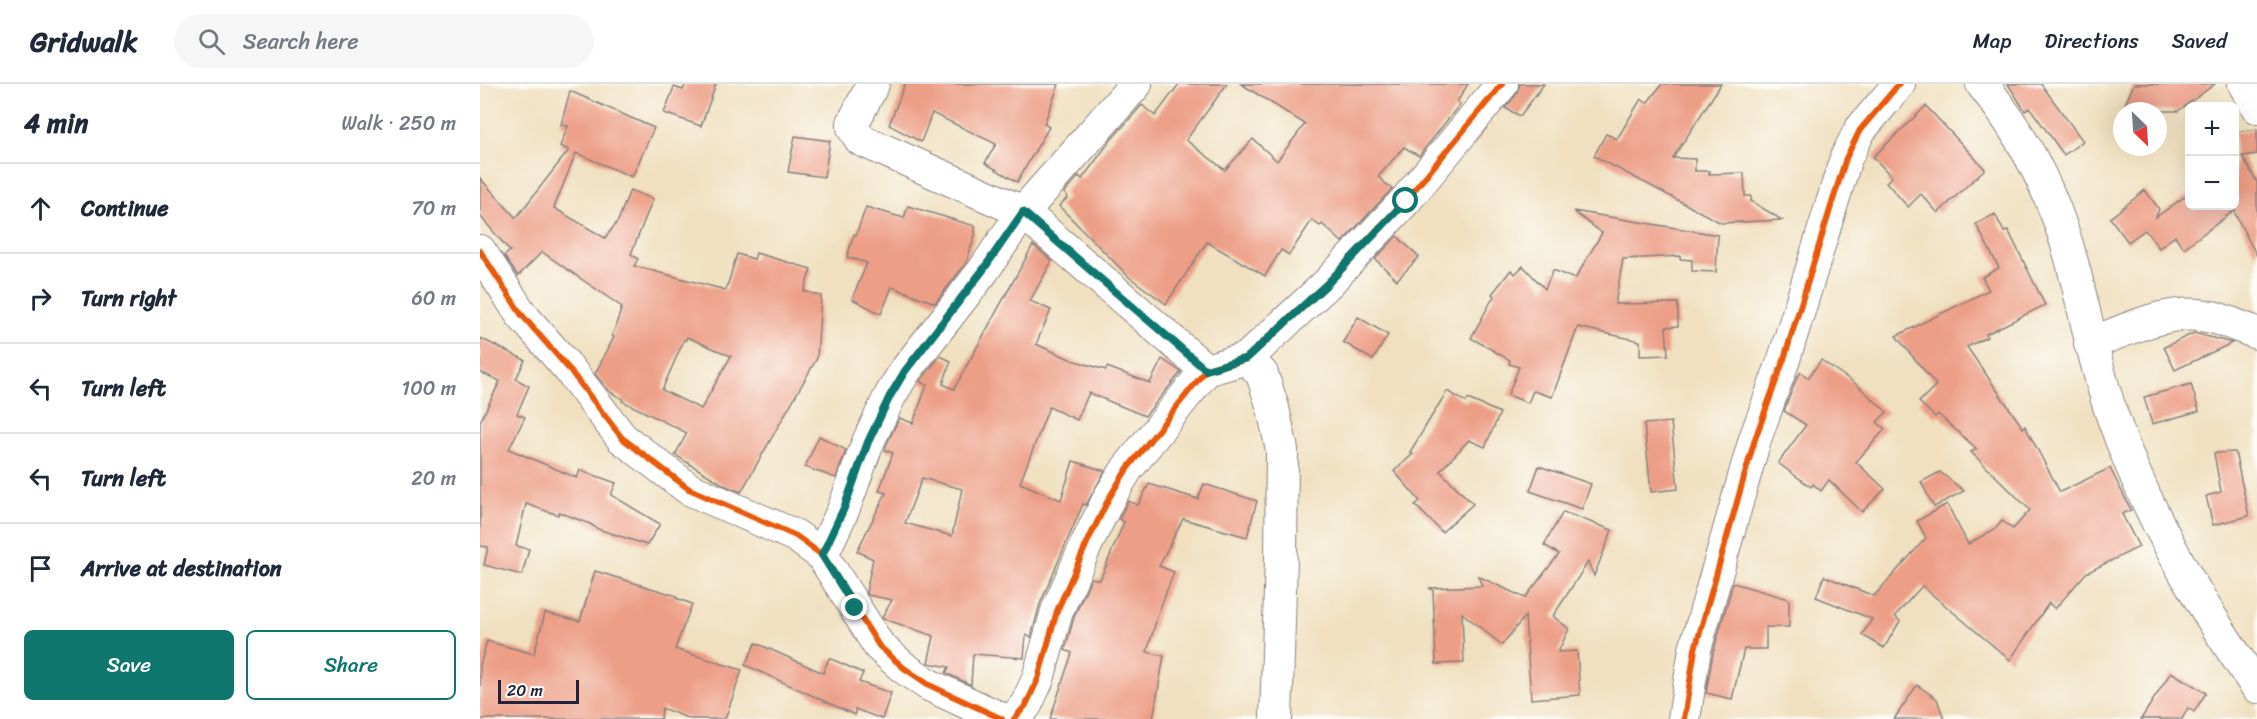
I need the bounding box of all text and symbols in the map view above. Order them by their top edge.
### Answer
search box [174,14,594,68]
text: Gridwalk [30,17,138,66]
text: Search here [243,22,359,61]
text: Map [1973,22,2011,60]
text: Directions [2044,22,2139,60]
text: Saved [2172,22,2227,60]
icon: search [195,25,228,58]
text: 4 min [24,100,88,146]
north arrow [2113,102,2167,156]
map controls [2185,102,2239,210]
button: + [2185,102,2239,156]
text: Walk · 250 m [342,106,456,141]
button: − [2185,156,2239,210]
route start [1392,187,1418,213]
text: Continue [81,189,169,228]
text: 70 m [411,191,456,226]
icon: ahead [24,192,57,225]
text: Turn right [81,279,176,318]
text: 60 m [411,281,456,316]
icon: right [24,282,57,315]
text: Turn left [81,369,166,408]
text: 100 m [402,371,456,406]
icon: left [24,372,57,405]
text: Turn left [81,459,166,498]
text: 20 m [411,461,456,496]
icon: left [24,462,57,495]
text: Arrive at destination [81,549,282,588]
icon: arrive [24,552,57,585]
route end [841,594,867,620]
button: Save [24,630,234,700]
button: Share [246,630,456,700]
text: 20 m [507,676,543,705]
scale bar [498,677,579,704]

